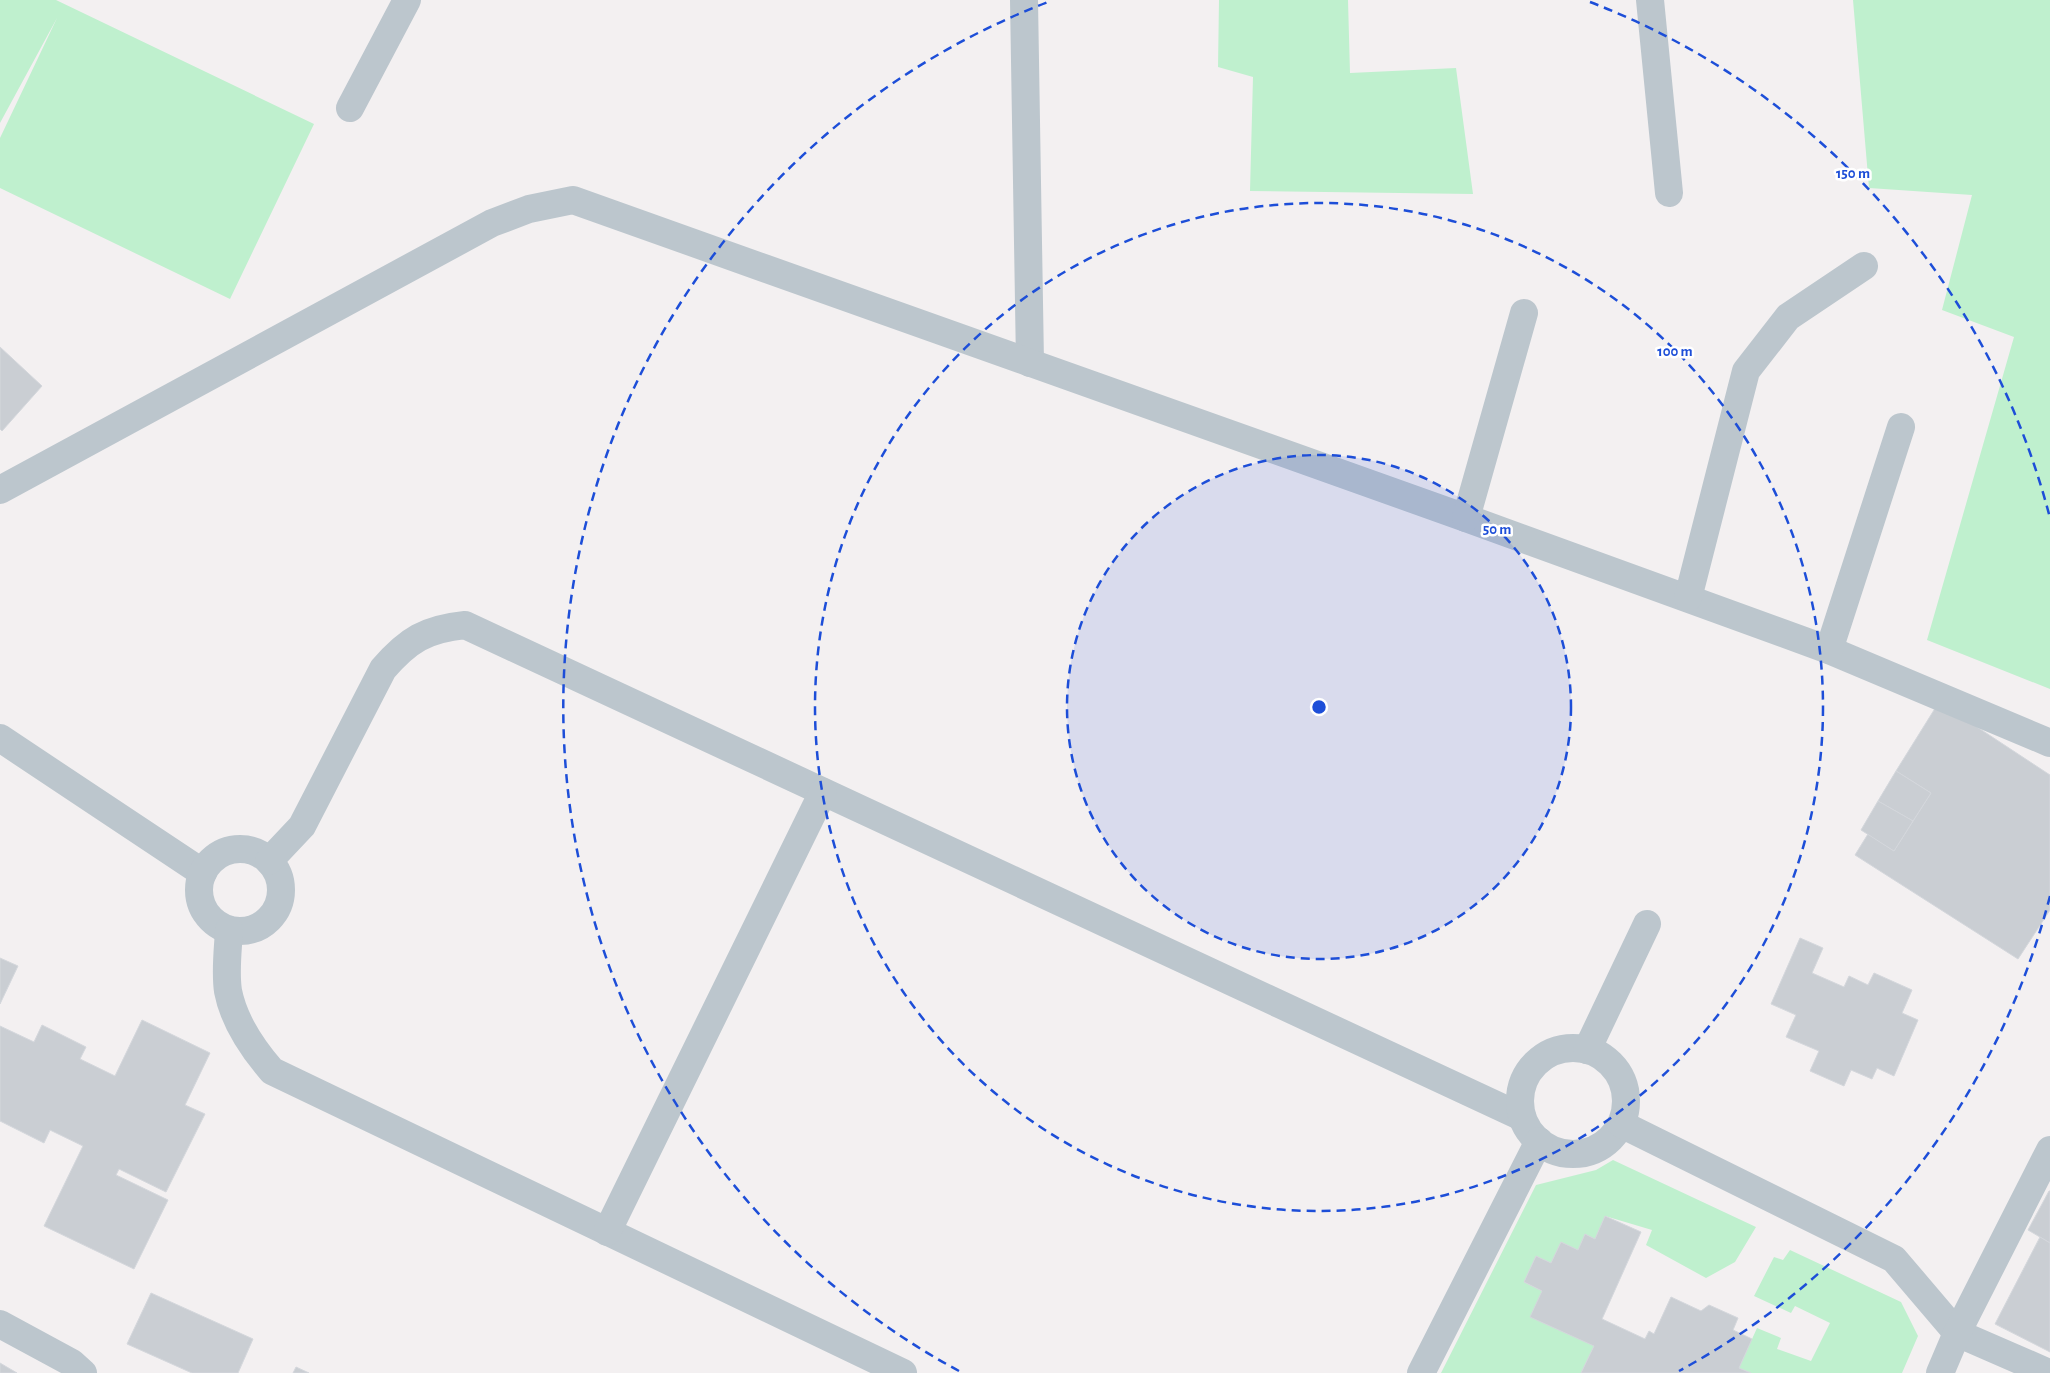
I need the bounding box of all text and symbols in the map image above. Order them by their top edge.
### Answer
text: 150 m [1836,166,1870,181]
text: 100 m [1657,344,1693,359]
text: 50 m [1483,522,1511,537]
centre of rings [1310,698,1328,716]

